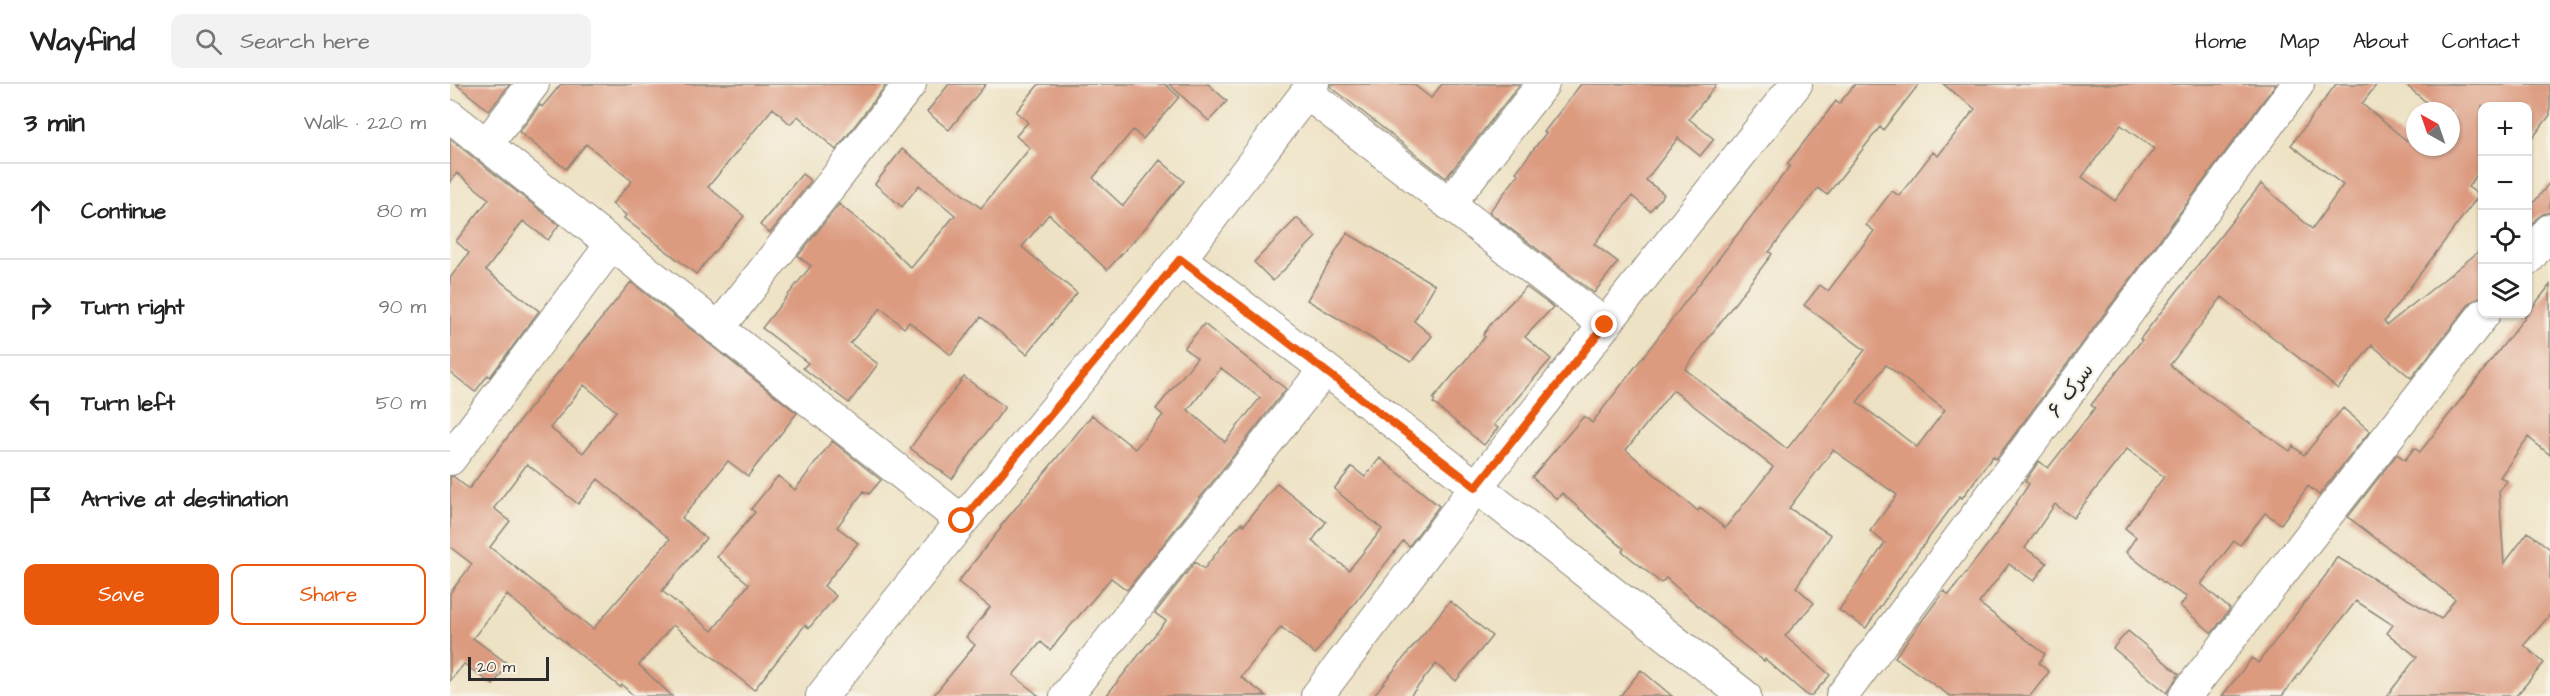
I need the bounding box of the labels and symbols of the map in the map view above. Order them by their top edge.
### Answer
north arrow [2406,102,2460,156]
route end [1591,311,1617,337]
street label: سرک ۶ [2041,358,2100,423]
route start [948,507,974,533]
scale bar [468,654,549,682]

